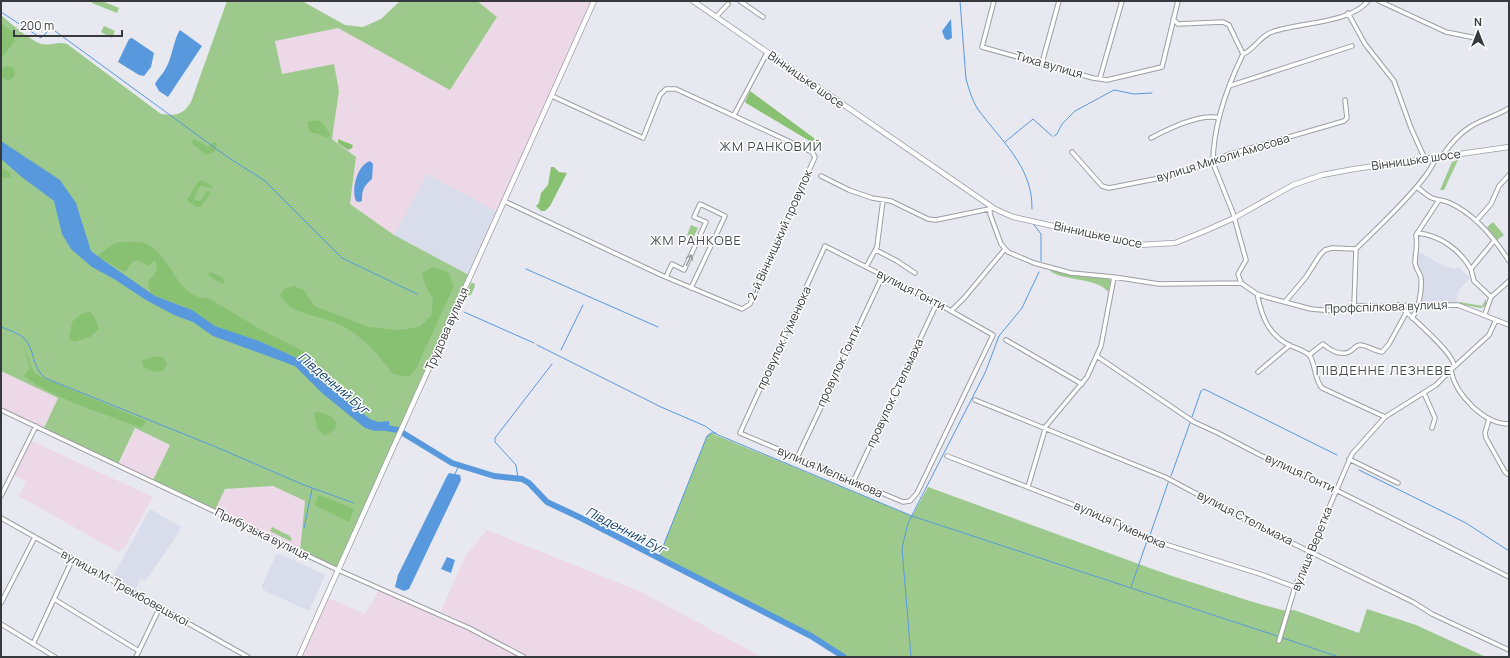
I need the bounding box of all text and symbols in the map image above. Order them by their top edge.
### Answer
scale bar [14,12,122,38]
north arrow [1458,12,1498,52]
text: N [1474,14,1482,29]
text: 200 m [20,17,54,34]
street label: Вінницьке шосе [765,47,848,112]
street label: Тиха вулиця [1013,47,1085,82]
street label: вулиця Миколи Амосова [1154,129,1291,186]
district label: ЖМ РАНКОВИЙ [719,137,823,155]
street label: Вінницьке шосе [1370,145,1462,174]
street label: 2-й Вінницький провулок [743,166,817,303]
street label: Вінницьке шосе [1052,217,1144,252]
district label: ЖМ РАНКОВЕ [650,231,742,249]
one-way arrow [686,254,693,266]
street label: вулиця Гонти [874,265,949,314]
street label: провулок Гуменюка [752,283,815,392]
street label: Трудова вулиця [421,284,473,373]
street label: Профспілкова вулиця [1324,296,1448,317]
street label: провулок Гонти [812,322,865,409]
street label: провулок Стельмаха [862,335,927,450]
water label: Південний Буг [295,348,375,419]
district label: ПІВДЕННЕ ЛЕЗНЕВЕ [1316,361,1452,379]
street label: вулиця Мельникова [775,442,885,501]
street label: вулиця Гонти [1263,449,1338,496]
street label: вулиця Стельмаха [1194,486,1296,549]
street label: вулиця Гуменюка [1071,497,1169,552]
water label: Південний Буг [583,502,671,559]
street label: Прибузька вулиця [212,503,312,564]
street label: вулиця Веретка [1287,504,1336,594]
street label: вулиця М. Трембовецької [58,545,193,631]

